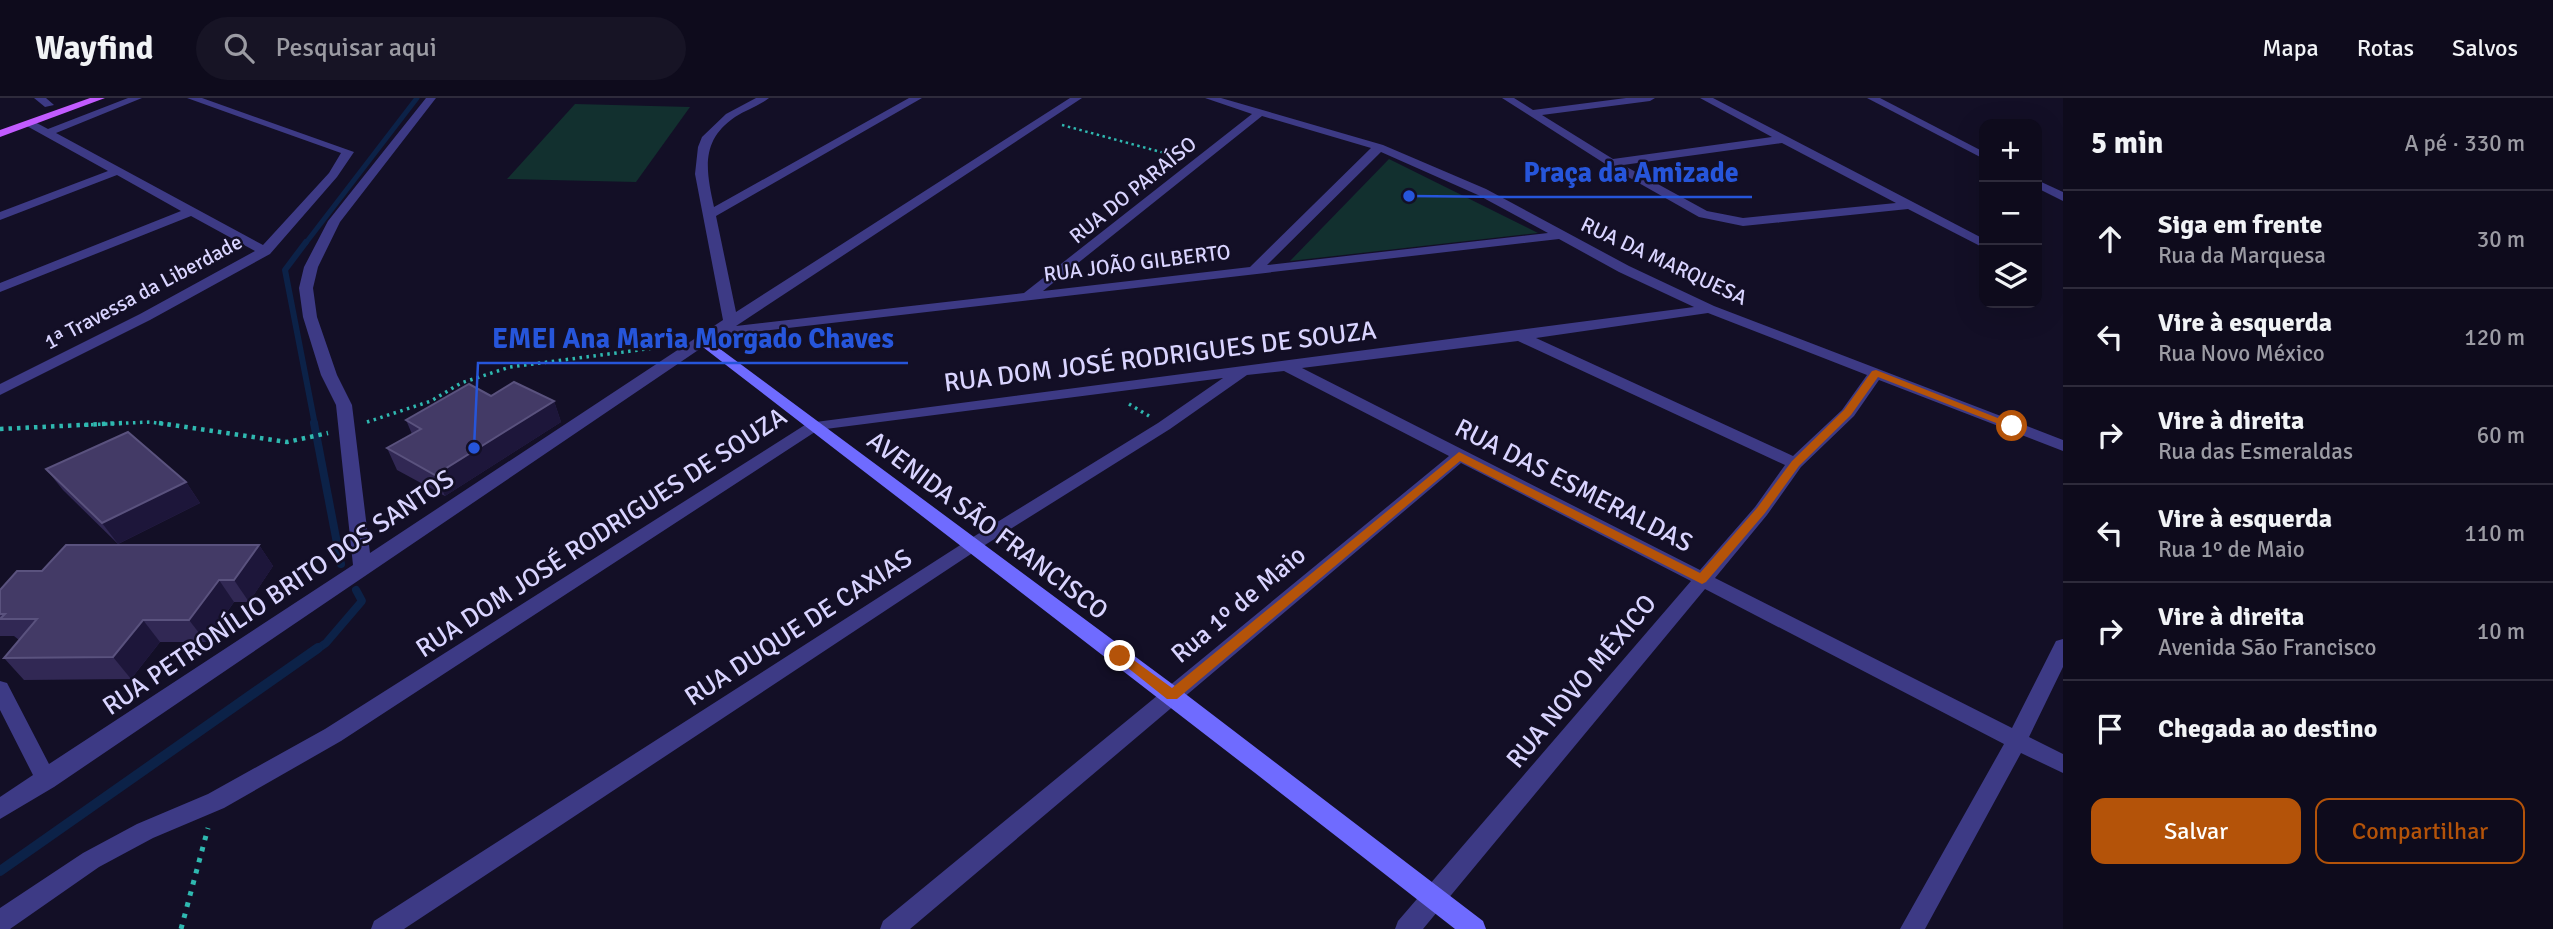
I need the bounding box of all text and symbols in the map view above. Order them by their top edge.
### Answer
search box [196,17,686,80]
text: Wayfind [35,28,154,69]
icon: search [220,29,258,67]
text: Pesquisar aqui [276,32,437,64]
text: Mapa [2262,33,2319,63]
text: Rotas [2357,33,2414,63]
text: Salvos [2452,33,2518,63]
map controls [1979,119,2042,308]
button: + [1979,119,2042,182]
text: 5 min [2091,125,2163,162]
text: A pé · 330 m [2404,129,2525,158]
street label: RUA DO PARAÍSO [1064,131,1202,249]
callout: Praça da Amizade [1509,148,1752,197]
text: Praça da Amizade [1523,156,1739,190]
button: − [1979,182,2042,245]
text: Siga em frente [2158,209,2322,241]
street label: RUA DA MARQUESA [1577,211,1751,311]
icon: ahead [2091,220,2129,258]
text: 30 m [2477,225,2525,254]
street label: 1ª Travessa da Liberdade [39,229,247,355]
street label: RUA JOÃO GILBERTO [1042,239,1232,287]
text: Rua da Marquesa [2158,241,2326,270]
button: layers [1979,245,2042,308]
text: Vire à esquerda [2158,307,2332,339]
callout: EMEI Ana Maria Morgado Chaves [478,314,908,363]
street label: RUA DOM JOSÉ RODRIGUES DE SOUZA [942,315,1378,399]
icon: left [2091,318,2129,356]
text: EMEI Ana Maria Morgado Chaves [492,322,894,356]
text: 120 m [2464,323,2525,352]
text: Rua Novo México [2158,339,2325,368]
street label: RUA DOM JOSÉ RODRIGUES DE SOUZA [410,401,793,665]
text: Vire à direita [2158,405,2304,437]
route start [1996,410,2027,441]
street label: RUA DAS ESMERALDAS [1449,412,1698,560]
icon: right [2091,416,2129,454]
text: 60 m [2477,421,2525,450]
street label: AVENIDA SÃO FRANCISCO [861,425,1114,627]
text: Rua das Esmeraldas [2158,437,2353,466]
street label: RUA PETRONÍLIO BRITO DOS SANTOS [97,463,460,723]
text: Vire à esquerda [2158,503,2332,535]
icon: left [2091,514,2129,552]
text: 110 m [2464,519,2525,548]
text: Rua 1º de Maio [2158,535,2305,564]
street label: Rua 1º de Maio [1165,539,1312,670]
street label: RUA DUQUE DE CAXIAS [679,542,918,713]
street label: RUA NOVO MÉXICO [1500,588,1664,775]
text: Vire à direita [2158,601,2304,633]
icon: right [2091,612,2129,650]
text: 10 m [2477,617,2525,646]
text: Avenida São Francisco [2158,633,2376,662]
route end [1104,640,1135,671]
icon: arrive [2091,710,2129,748]
text: Chegada ao destino [2158,713,2377,745]
button: Salvar [2091,798,2301,864]
button: Compartilhar [2315,798,2525,864]

